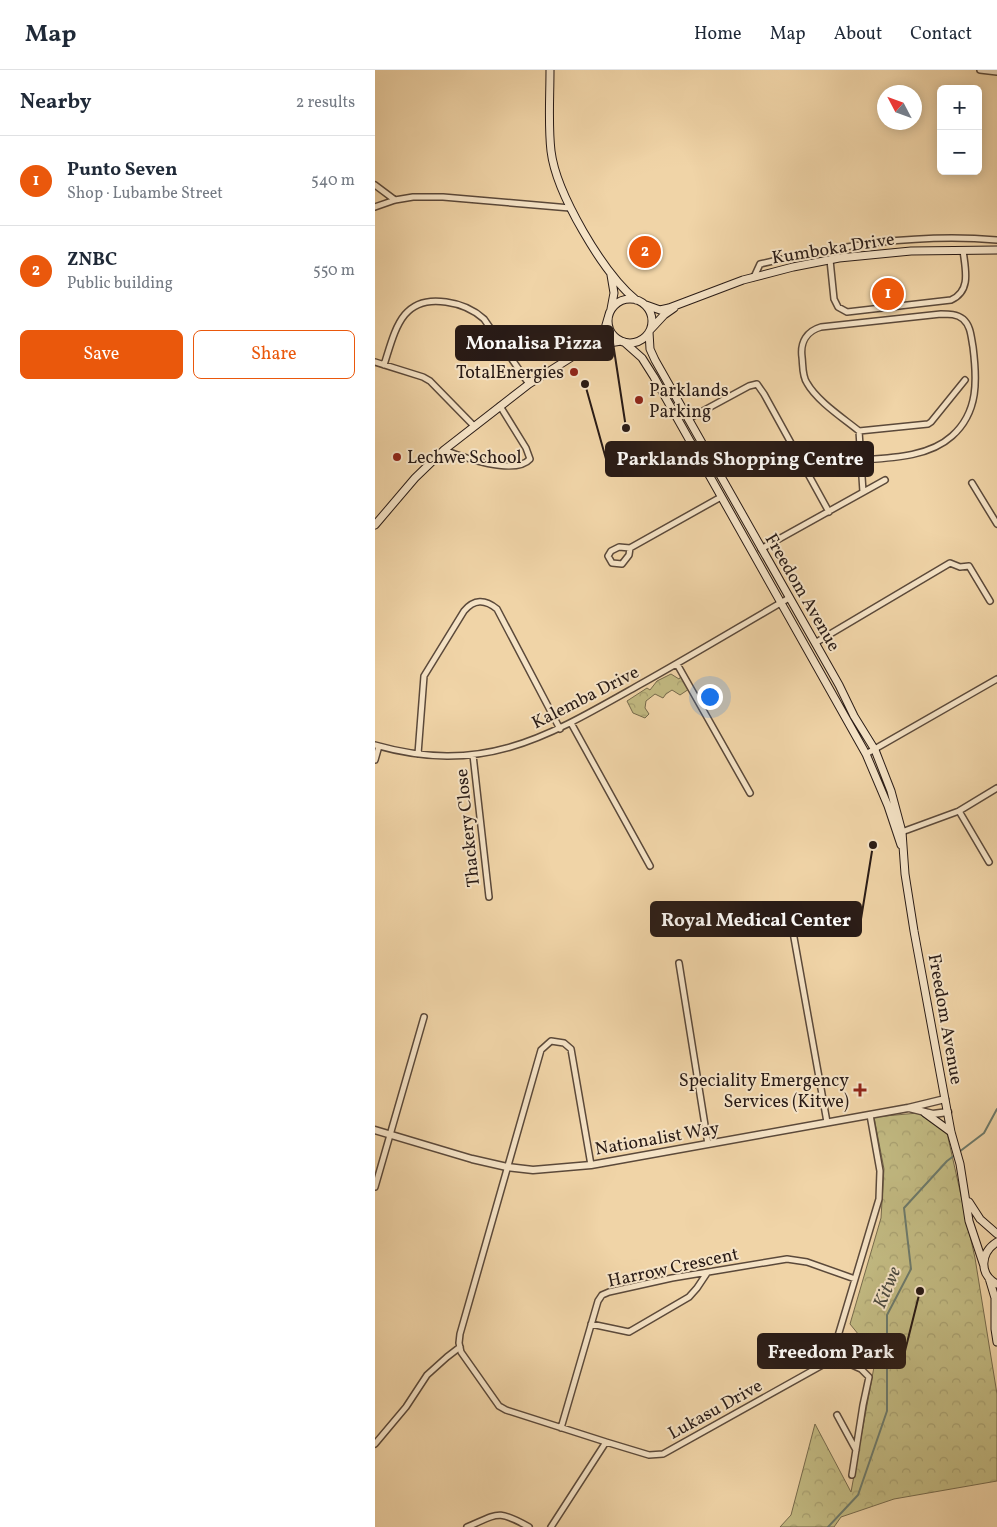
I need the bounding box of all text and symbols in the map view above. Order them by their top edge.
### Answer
text: Map [25,18,76,52]
text: Home [694,22,742,47]
text: Map [770,22,806,47]
text: About [834,22,882,47]
text: Contact [910,22,972,47]
north arrow [877,85,922,130]
map controls [937,85,982,175]
button: + [937,85,982,130]
text: Nearby [20,88,91,117]
text: 2 results [296,92,355,114]
button: − [937,130,982,175]
text: Punto Seven [67,157,177,183]
text: 1 [33,170,39,192]
text: 540 m [311,170,355,192]
text: Shop · Lubambe Street [67,183,223,205]
street label: Kumboka Drive [770,227,896,272]
pin: 2 [629,233,661,271]
text: ZNBC [67,247,117,273]
text: 2 [32,260,40,282]
text: 550 m [313,260,355,282]
text: Public building [67,273,173,295]
pin: 1 [872,275,904,313]
callout: Monalisa Pizza [456,326,613,360]
button: Save [20,330,183,379]
button: Share [193,330,355,379]
text: Monalisa Pizza [466,331,602,357]
place label: TotalEnergies [456,361,564,386]
marker: TotalEnergies [568,366,580,378]
place label: Parklands Parking [649,379,729,425]
marker: Parklands Parking [633,394,645,406]
callout: Parklands Shopping Centre [606,442,873,476]
place label: Lechwe School [407,446,522,471]
text: Parklands Shopping Centre [617,447,864,473]
marker: Lechwe School [391,451,403,463]
street label: Freedom Avenue [758,529,846,656]
street label: Kalemba Drive [528,661,644,736]
your location [697,684,723,710]
street label: Thackery Close [450,767,487,888]
callout: Royal Medical Center [651,902,861,936]
text: Royal Medical Center [661,908,851,934]
street label: Freedom Avenue [921,952,968,1087]
place label: Speciality Emergency Services (Kitwe) [679,1069,849,1115]
marker: Speciality Emergency Services (Kitwe) [853,1083,867,1097]
street label: Nationalist Way [593,1116,722,1163]
street label: Harrow Crescent [606,1242,741,1295]
water label: Kitwe [867,1263,908,1313]
callout: Freedom Park [758,1334,905,1368]
text: Freedom Park [768,1340,895,1366]
street label: Lukasu Drive [664,1374,767,1447]

